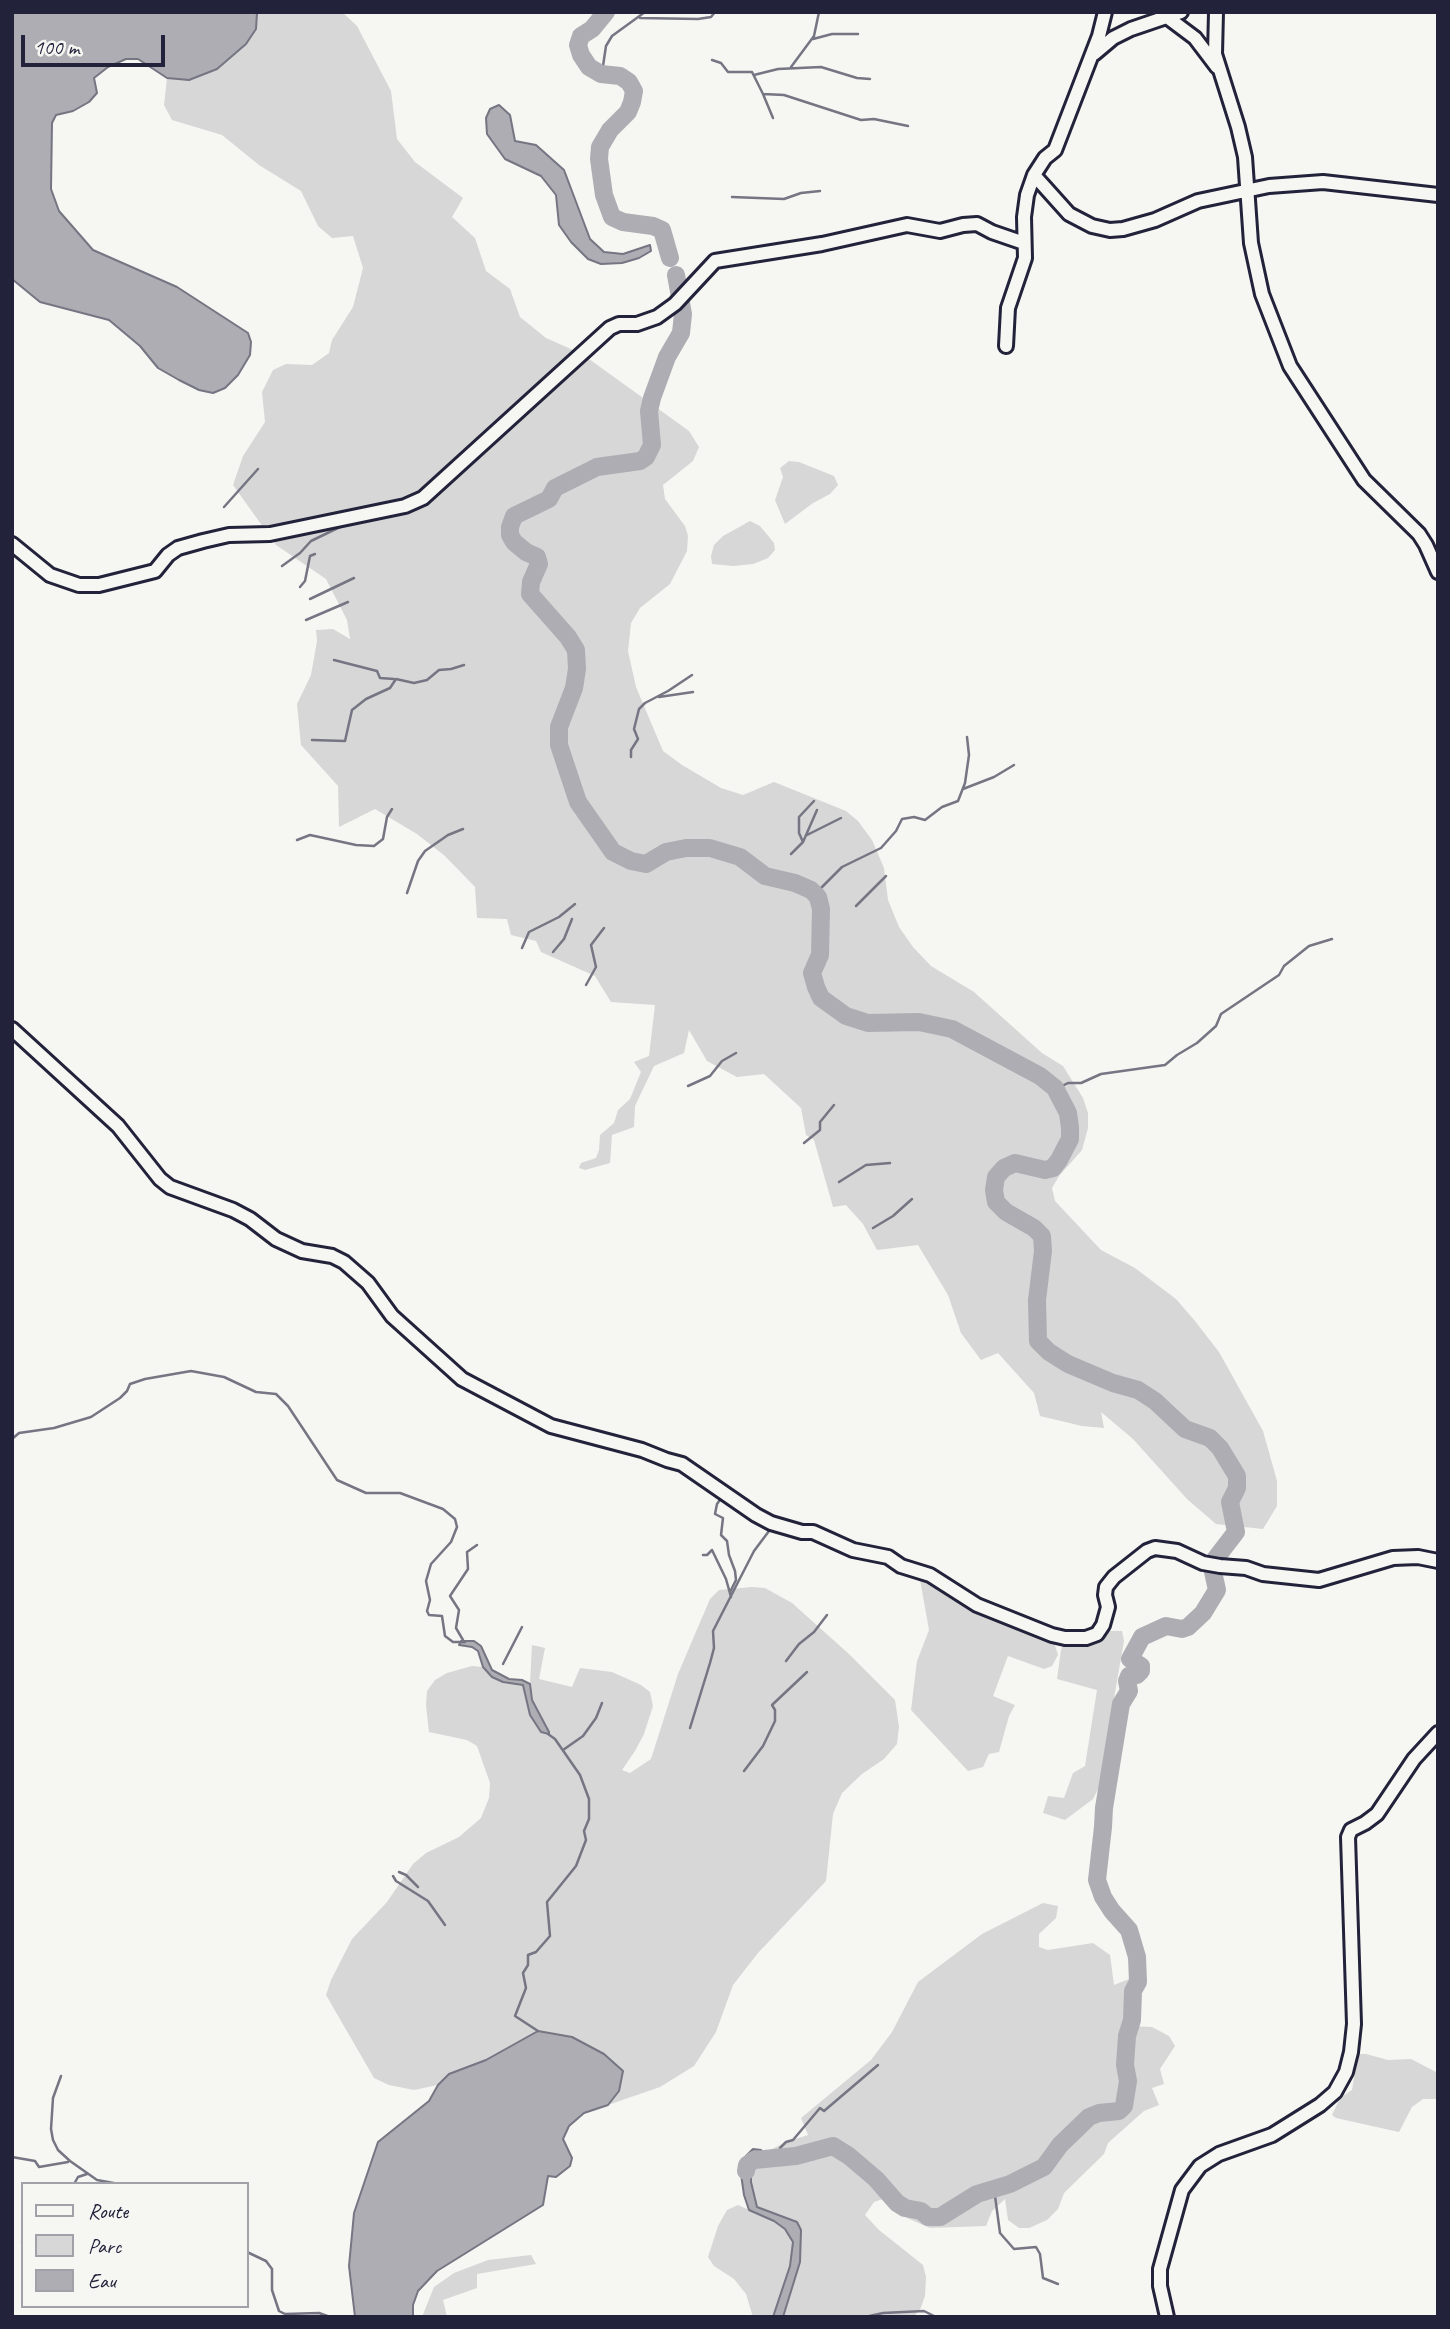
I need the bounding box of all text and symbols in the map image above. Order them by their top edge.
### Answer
scale bar [24,21,168,65]
text: 100 m [34,34,79,60]
legend [21,2182,248,2308]
text: Route [88,2198,128,2224]
text: Parc [88,2233,121,2259]
text: Eau [88,2268,116,2294]

